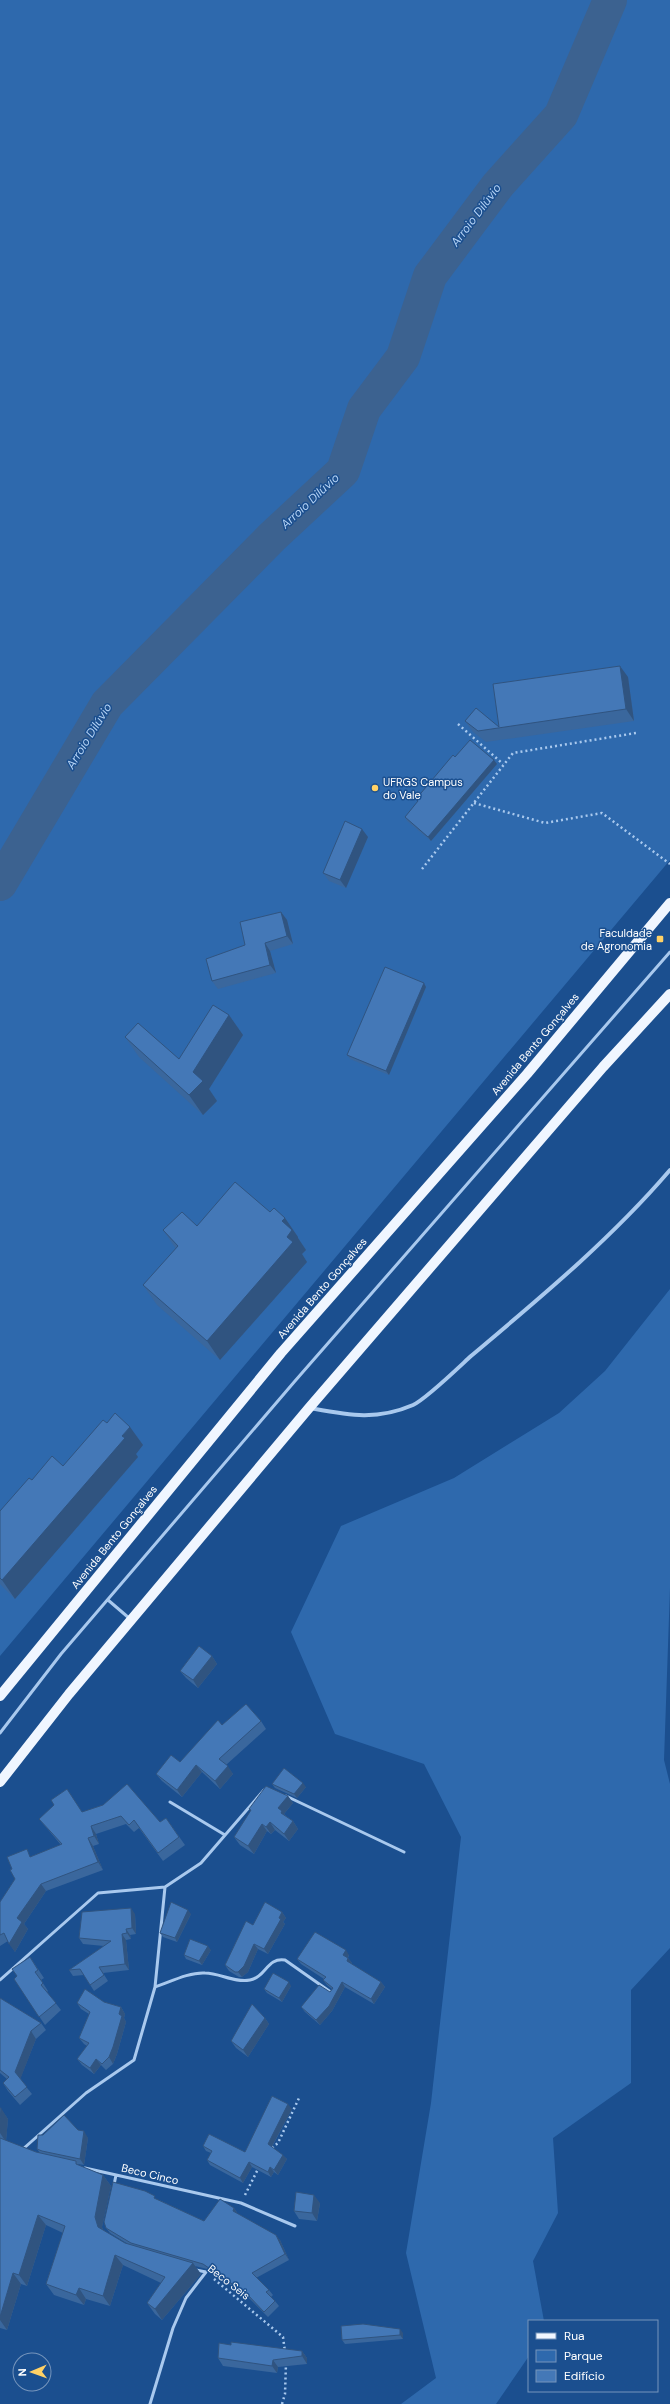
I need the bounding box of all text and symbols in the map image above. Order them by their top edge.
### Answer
water label: Arroio Dilúvio [447,180,505,250]
water label: Arroio Dilúvio [277,470,343,533]
water label: Arroio Dilúvio [62,700,116,773]
place label: UFRGS Campus do Vale [383,775,463,802]
marker: UFRGS Campus do Vale [370,783,380,793]
place label: Faculdade de Agronomia [581,926,652,953]
marker: Faculdade de Agronomia [655,934,665,944]
street label: Avenida Bento Gonçalves [488,990,582,1098]
street label: Avenida Bento Gonçalves [274,1235,370,1341]
street label: Avenida Bento Gonçalves [68,1482,160,1592]
street label: Beco Cinco [120,2161,180,2187]
street label: Beco Seis [205,2261,253,2303]
legend [528,2320,658,2392]
text: Rua [564,2328,585,2344]
text: Parque [564,2348,603,2364]
north arrow [12,2352,52,2392]
text: N [15,2368,29,2377]
text: Edifício [564,2368,605,2384]

